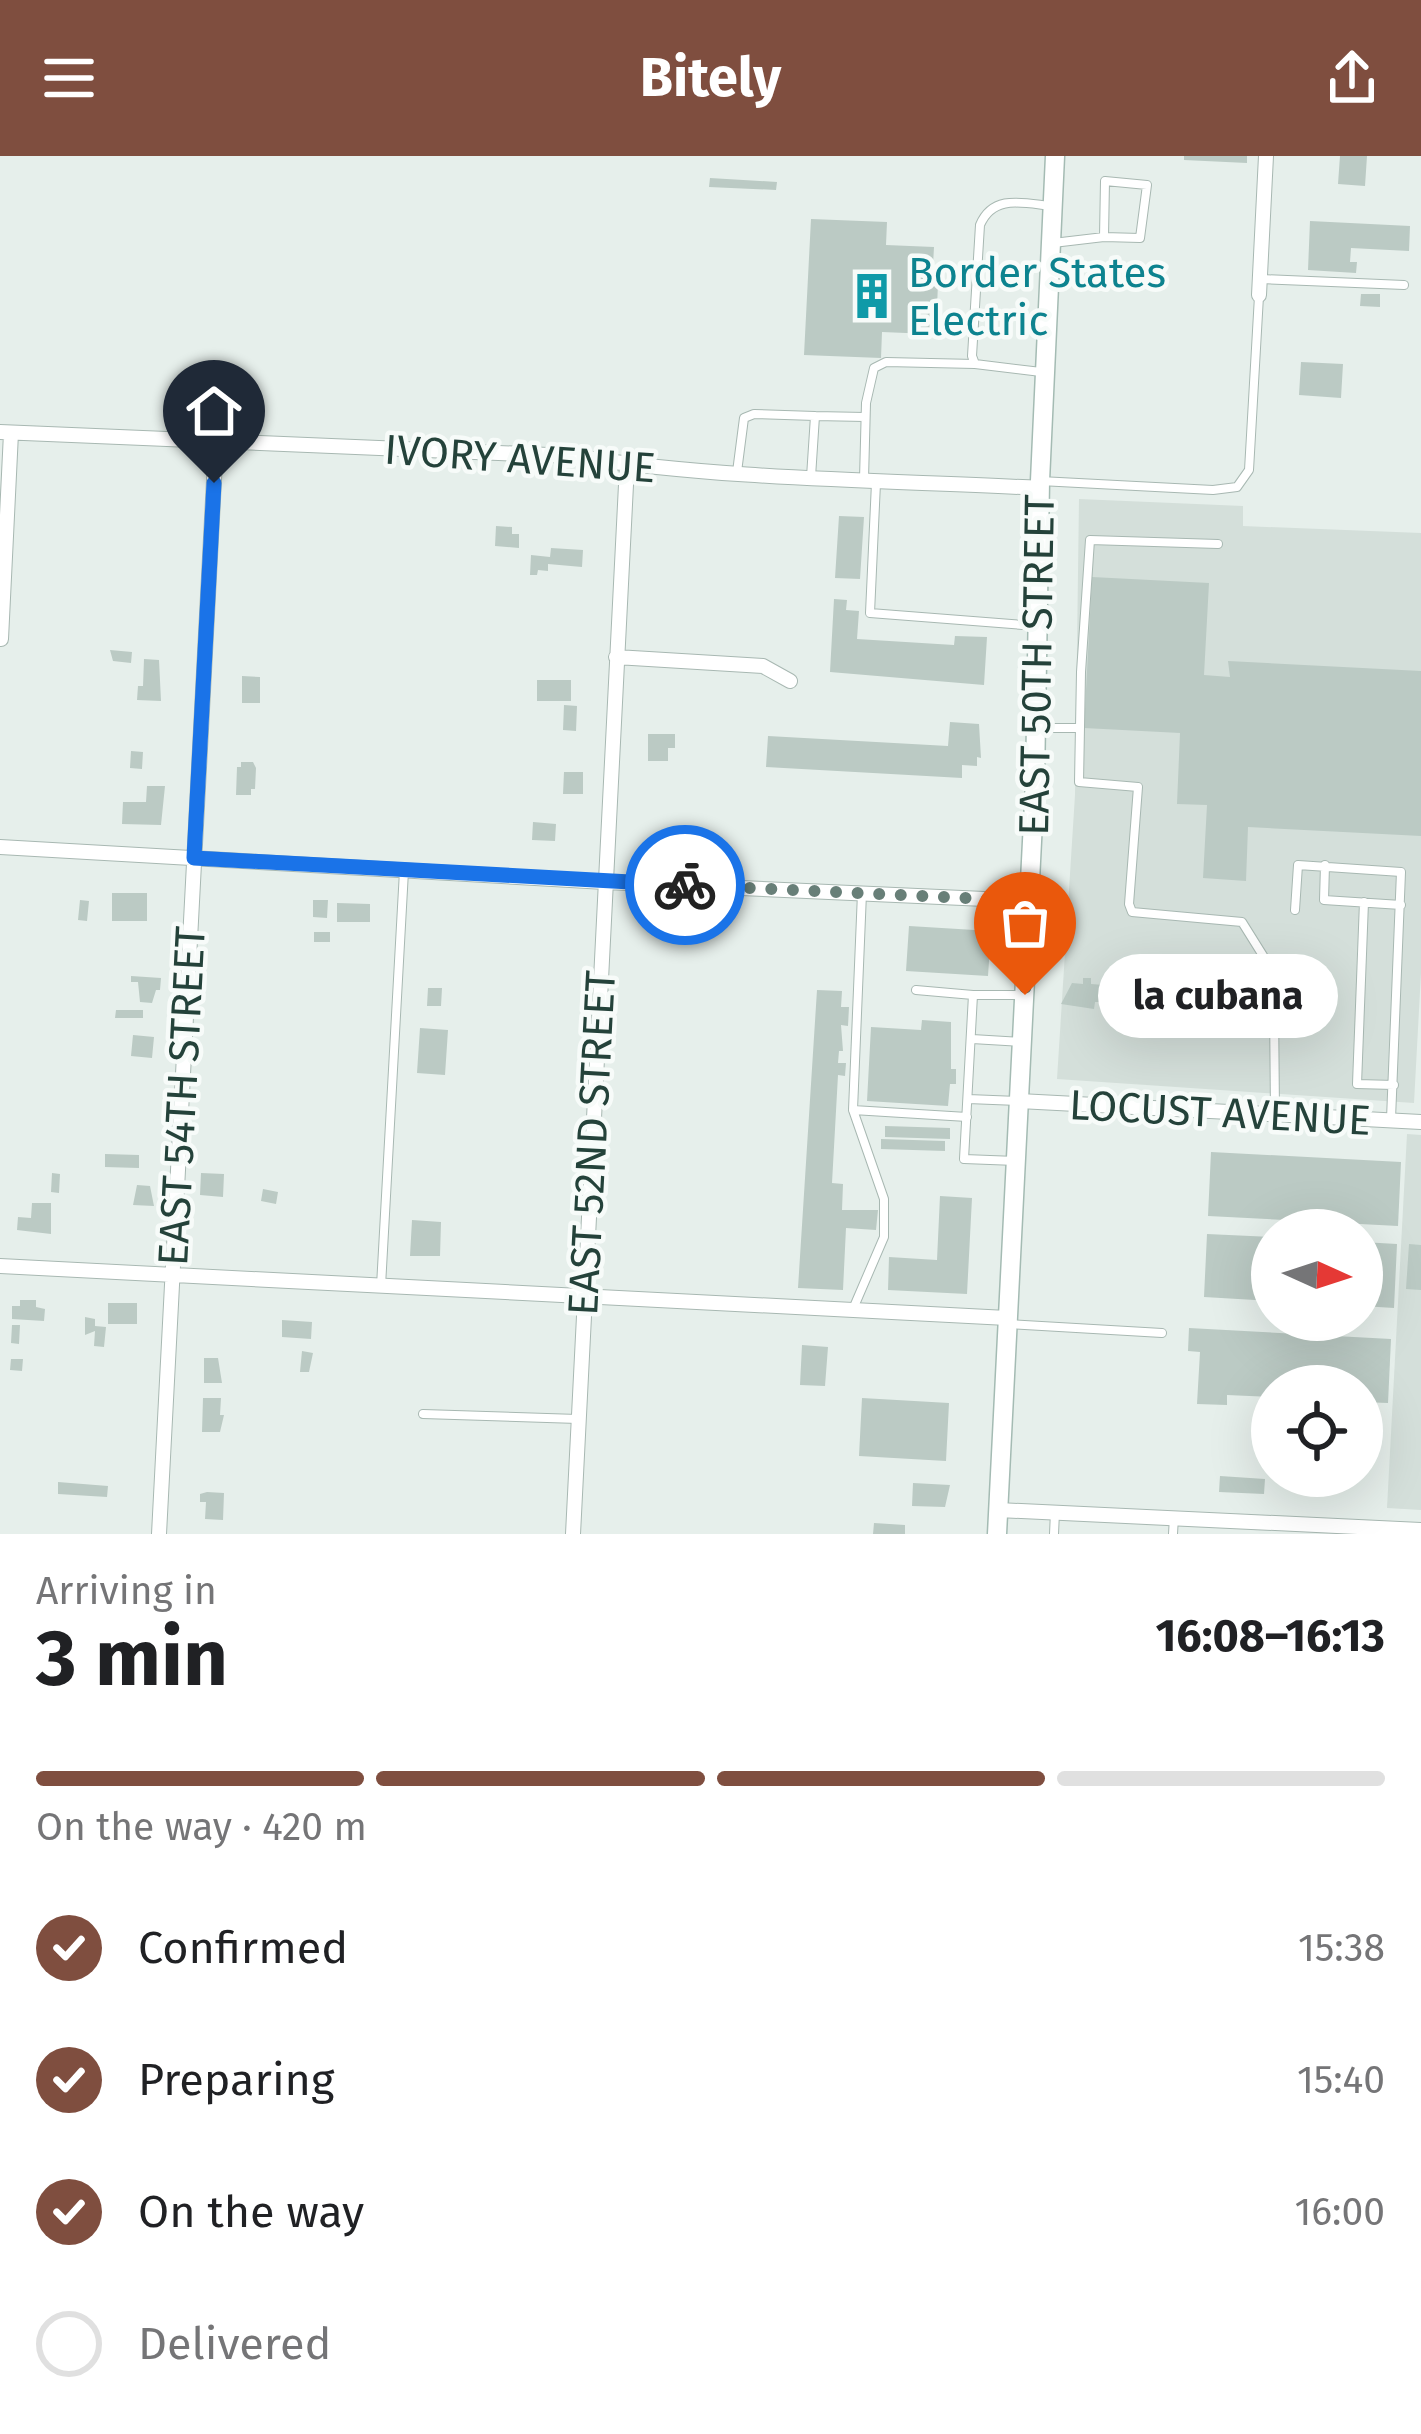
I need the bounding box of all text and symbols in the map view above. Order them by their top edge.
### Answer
icon: menu [36,45,102,111]
icon: share [1319,45,1385,111]
text: Bitely [640,46,781,110]
place label: Border States Electric [908,248,1166,346]
building icon: Border States Electric [847,271,897,321]
pin [163,360,265,483]
icon: home [181,378,247,444]
street label: IVORY AVENUE [383,425,657,493]
street label: EAST 50TH STREET [1009,493,1065,836]
courier [625,825,745,945]
icon: bike [652,852,718,918]
pin [974,872,1076,995]
icon: bag [992,890,1058,956]
street label: EAST 54TH STREET [148,925,216,1267]
callout: la cubana [1097,953,1337,1037]
street label: EAST 52ND STREET [558,969,626,1317]
text: la cubana [1133,973,1303,1019]
street label: LOCUST AVENUE [1068,1080,1372,1146]
north arrow [1251,1209,1383,1341]
map controls [1251,1209,1383,1497]
button: locate [1251,1365,1383,1497]
text: Arriving in [36,1568,217,1614]
text: 16:08–16:13 [1155,1609,1385,1663]
text: 3 min [36,1612,228,1706]
text: On the way · 420 m [36,1804,367,1850]
icon: check [36,1915,102,1981]
text: Confirmed [138,1921,348,1975]
text: 15:38 [1298,1925,1385,1971]
icon: check [36,2047,102,2113]
text: Preparing [138,2053,334,2107]
text: 15:40 [1297,2057,1385,2103]
icon: check [36,2179,102,2245]
text: On the way [138,2185,364,2239]
text: 16:00 [1294,2189,1385,2235]
text: Delivered [138,2317,331,2371]

